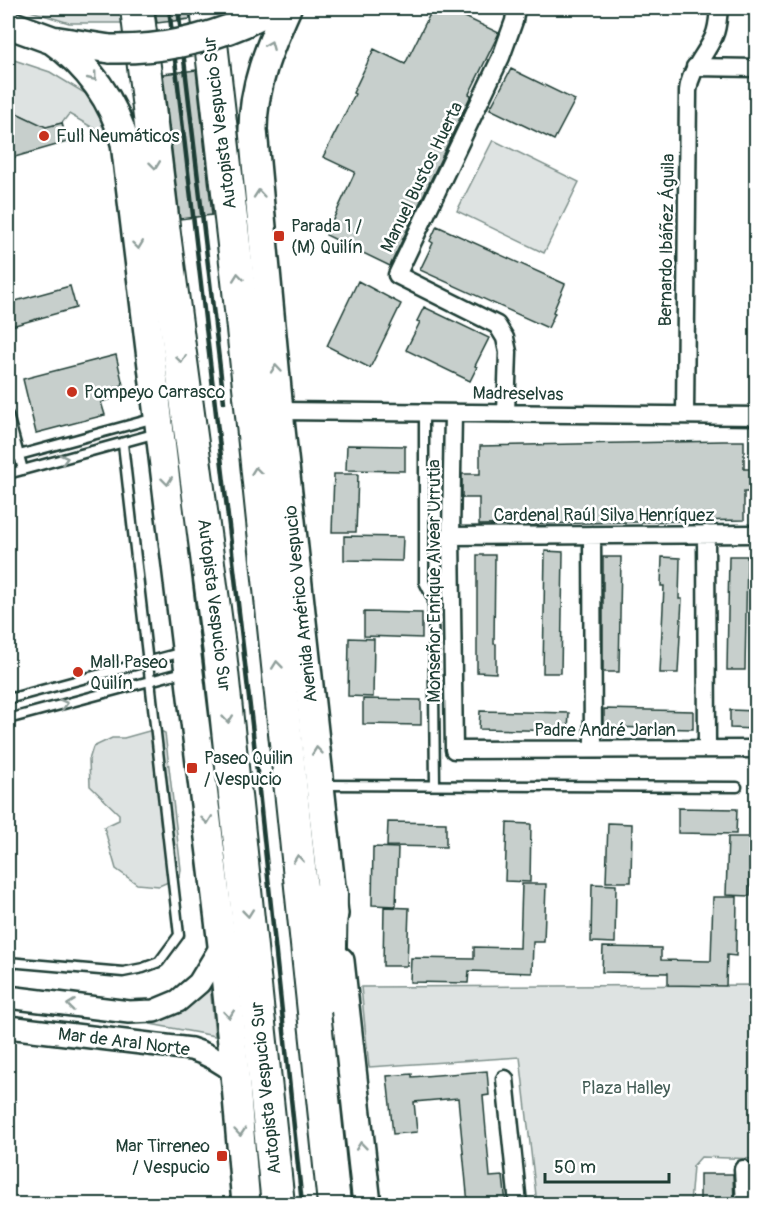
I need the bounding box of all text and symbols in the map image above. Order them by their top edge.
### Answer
street label: Autopista Vespucio Sur [198,35,242,211]
one-way arrow [263,40,275,51]
one-way arrow [86,70,97,81]
street label: Manuel Bustos Huerta [376,98,468,256]
place label: Full Neumáticos [56,125,180,148]
marker: Full Neumáticos [37,129,51,143]
street label: Bernardo Ibáñez Águila [654,153,680,327]
one-way arrow [149,161,161,170]
one-way arrow [253,190,266,199]
place label: Parada 1 / (M) Quilín [291,215,363,259]
marker: Parada 1 / (M) Quilín [272,229,286,243]
one-way arrow [131,241,144,250]
one-way arrow [232,272,245,281]
one-way arrow [174,354,186,363]
one-way arrow [269,364,282,373]
place label: Pompeyo Carrasco [84,381,226,404]
street label: Madreselvas [472,382,564,406]
marker: Pompeyo Carrasco [65,385,79,399]
one-way arrow [59,454,69,467]
street label: Monseñor Enrique Alvear Urrutia [423,459,446,703]
one-way arrow [251,466,263,476]
one-way arrow [160,476,173,485]
street label: Avenida Américo Vespucio [279,504,323,704]
street label: Cardenal Raúl Silva Henríquez [493,504,715,527]
street label: Autopista Vespucio Sur [192,517,236,693]
place label: Mall Paseo Quilín [90,651,168,695]
one-way arrow [271,660,284,669]
marker: Mall Paseo Quilín [71,665,85,679]
one-way arrow [58,699,69,711]
one-way arrow [221,714,233,723]
street label: Padre André Jarlan [534,719,676,742]
one-way arrow [311,746,324,755]
place label: Paseo Quilin / Vespucio [204,747,293,791]
marker: Paseo Quilin / Vespucio [185,761,199,775]
one-way arrow [200,816,212,825]
one-way arrow [292,854,305,863]
one-way arrow [241,908,254,917]
one-way arrow [66,999,75,1012]
street label: Autopista Vespucio Sur [245,1000,287,1176]
one-way arrow [222,1010,235,1019]
street label: Mar de Aral Norte [57,1023,191,1062]
park label: Plaza Halley [581,1077,671,1100]
one-way arrow [233,1127,246,1136]
place label: Mar Tirreneo / Vespucio [115,1135,210,1179]
one-way arrow [355,1142,368,1151]
scale bar [545,1146,670,1184]
marker: Mar Tirreneo / Vespucio [215,1149,229,1163]
text: 50 m [554,1156,596,1179]

